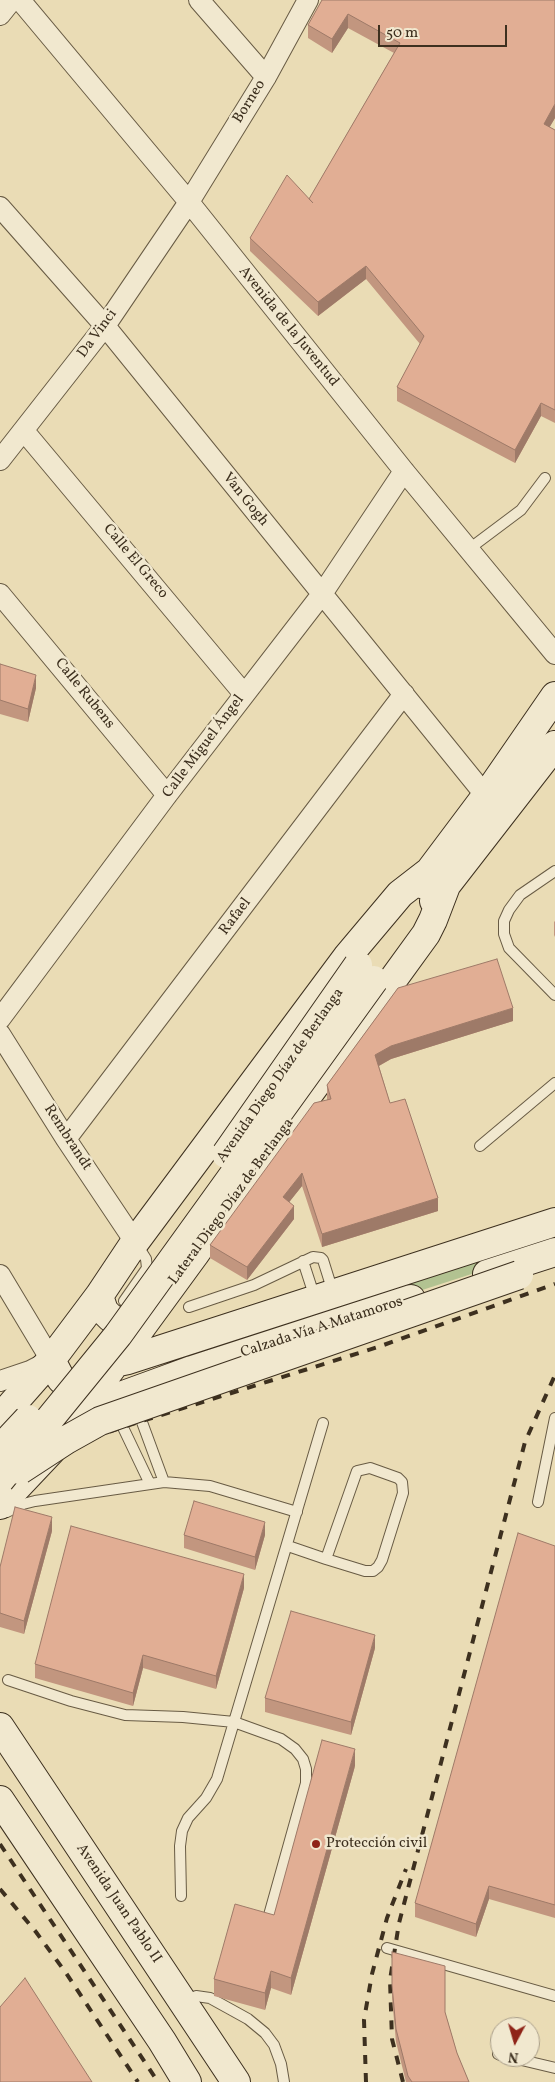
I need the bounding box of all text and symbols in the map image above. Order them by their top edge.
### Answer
scale bar [380,15,509,47]
text: 50 m [386,23,418,44]
street label: Borneo [230,77,270,127]
street label: Avenida de la Juventud [234,263,342,391]
street label: Da Vinci [74,306,122,362]
street label: Van Gogh [218,470,272,530]
street label: Calle El Greco [99,521,171,603]
street label: Calle Rubens [50,655,118,733]
street label: Calle Miguel Ángel [159,692,249,802]
street label: Rafael [216,895,256,939]
street label: Avenida Diego Díaz de Berlanga [214,985,348,1167]
street label: Rembrandt [39,1102,95,1174]
street label: Lateral Diego Díaz de Berlanga [166,1115,298,1289]
street label: Calzada Vía A Matamoros [239,1293,405,1363]
place label: Protección civil [326,1835,427,1853]
marker: Protección civil [310,1838,322,1850]
street label: Avenida Juan Pablo II [71,1841,165,1967]
north arrow [490,2017,540,2067]
text: N [507,2046,520,2066]

